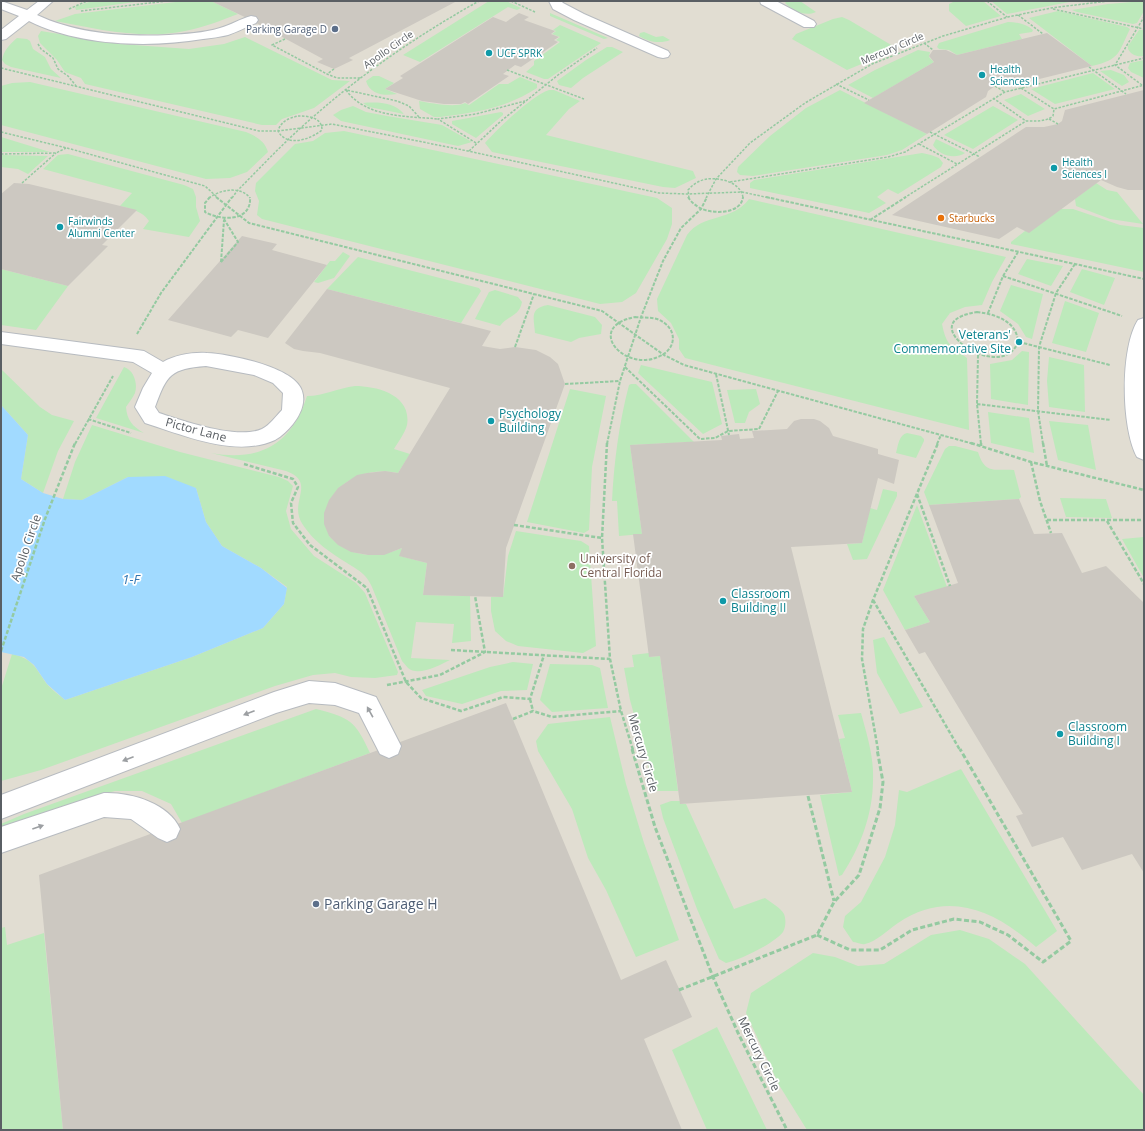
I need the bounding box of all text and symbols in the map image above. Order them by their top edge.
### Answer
place label: Parking Garage D [246,22,327,36]
marker: Parking Garage D [330,24,340,34]
street label: Apollo Circle [360,26,416,71]
street label: Mercury Circle [858,28,926,68]
place label: UCF SPRK [497,46,543,60]
marker: UCF SPRK [484,48,494,58]
place label: Health Sciences II [990,62,1038,88]
marker: Health Sciences II [977,70,987,80]
place label: Health Sciences I [1062,155,1107,181]
marker: Health Sciences I [1049,163,1059,173]
place label: Starbucks [949,211,995,225]
marker: Starbucks [936,213,946,223]
place label: Fairwinds Alumni Center [68,214,135,240]
marker: Fairwinds Alumni Center [55,222,65,232]
place label: Veterans' Commemorative Site [894,326,1011,357]
marker: Veterans' Commemorative Site [1014,337,1024,347]
place label: Psychology Building [499,405,562,436]
street label: Pictor Lane [164,413,229,446]
marker: Psychology Building [486,416,496,426]
street label: Apollo Circle [6,512,45,583]
place label: University of Central Florida [580,550,662,581]
marker: University of Central Florida [567,561,577,571]
water label: 1-F [122,570,142,588]
place label: Classroom Building II [731,585,790,616]
marker: Classroom Building II [718,596,728,606]
one-way arrow [367,706,374,718]
one-way arrow [243,710,255,716]
street label: Mercury Circle [624,712,663,794]
place label: Classroom Building I [1068,718,1127,749]
marker: Classroom Building I [1055,729,1065,739]
one-way arrow [121,756,133,762]
one-way arrow [32,824,44,830]
place label: Parking Garage H [324,894,438,913]
marker: Parking Garage H [311,899,321,909]
street label: Mercury Circle [734,1014,785,1094]

